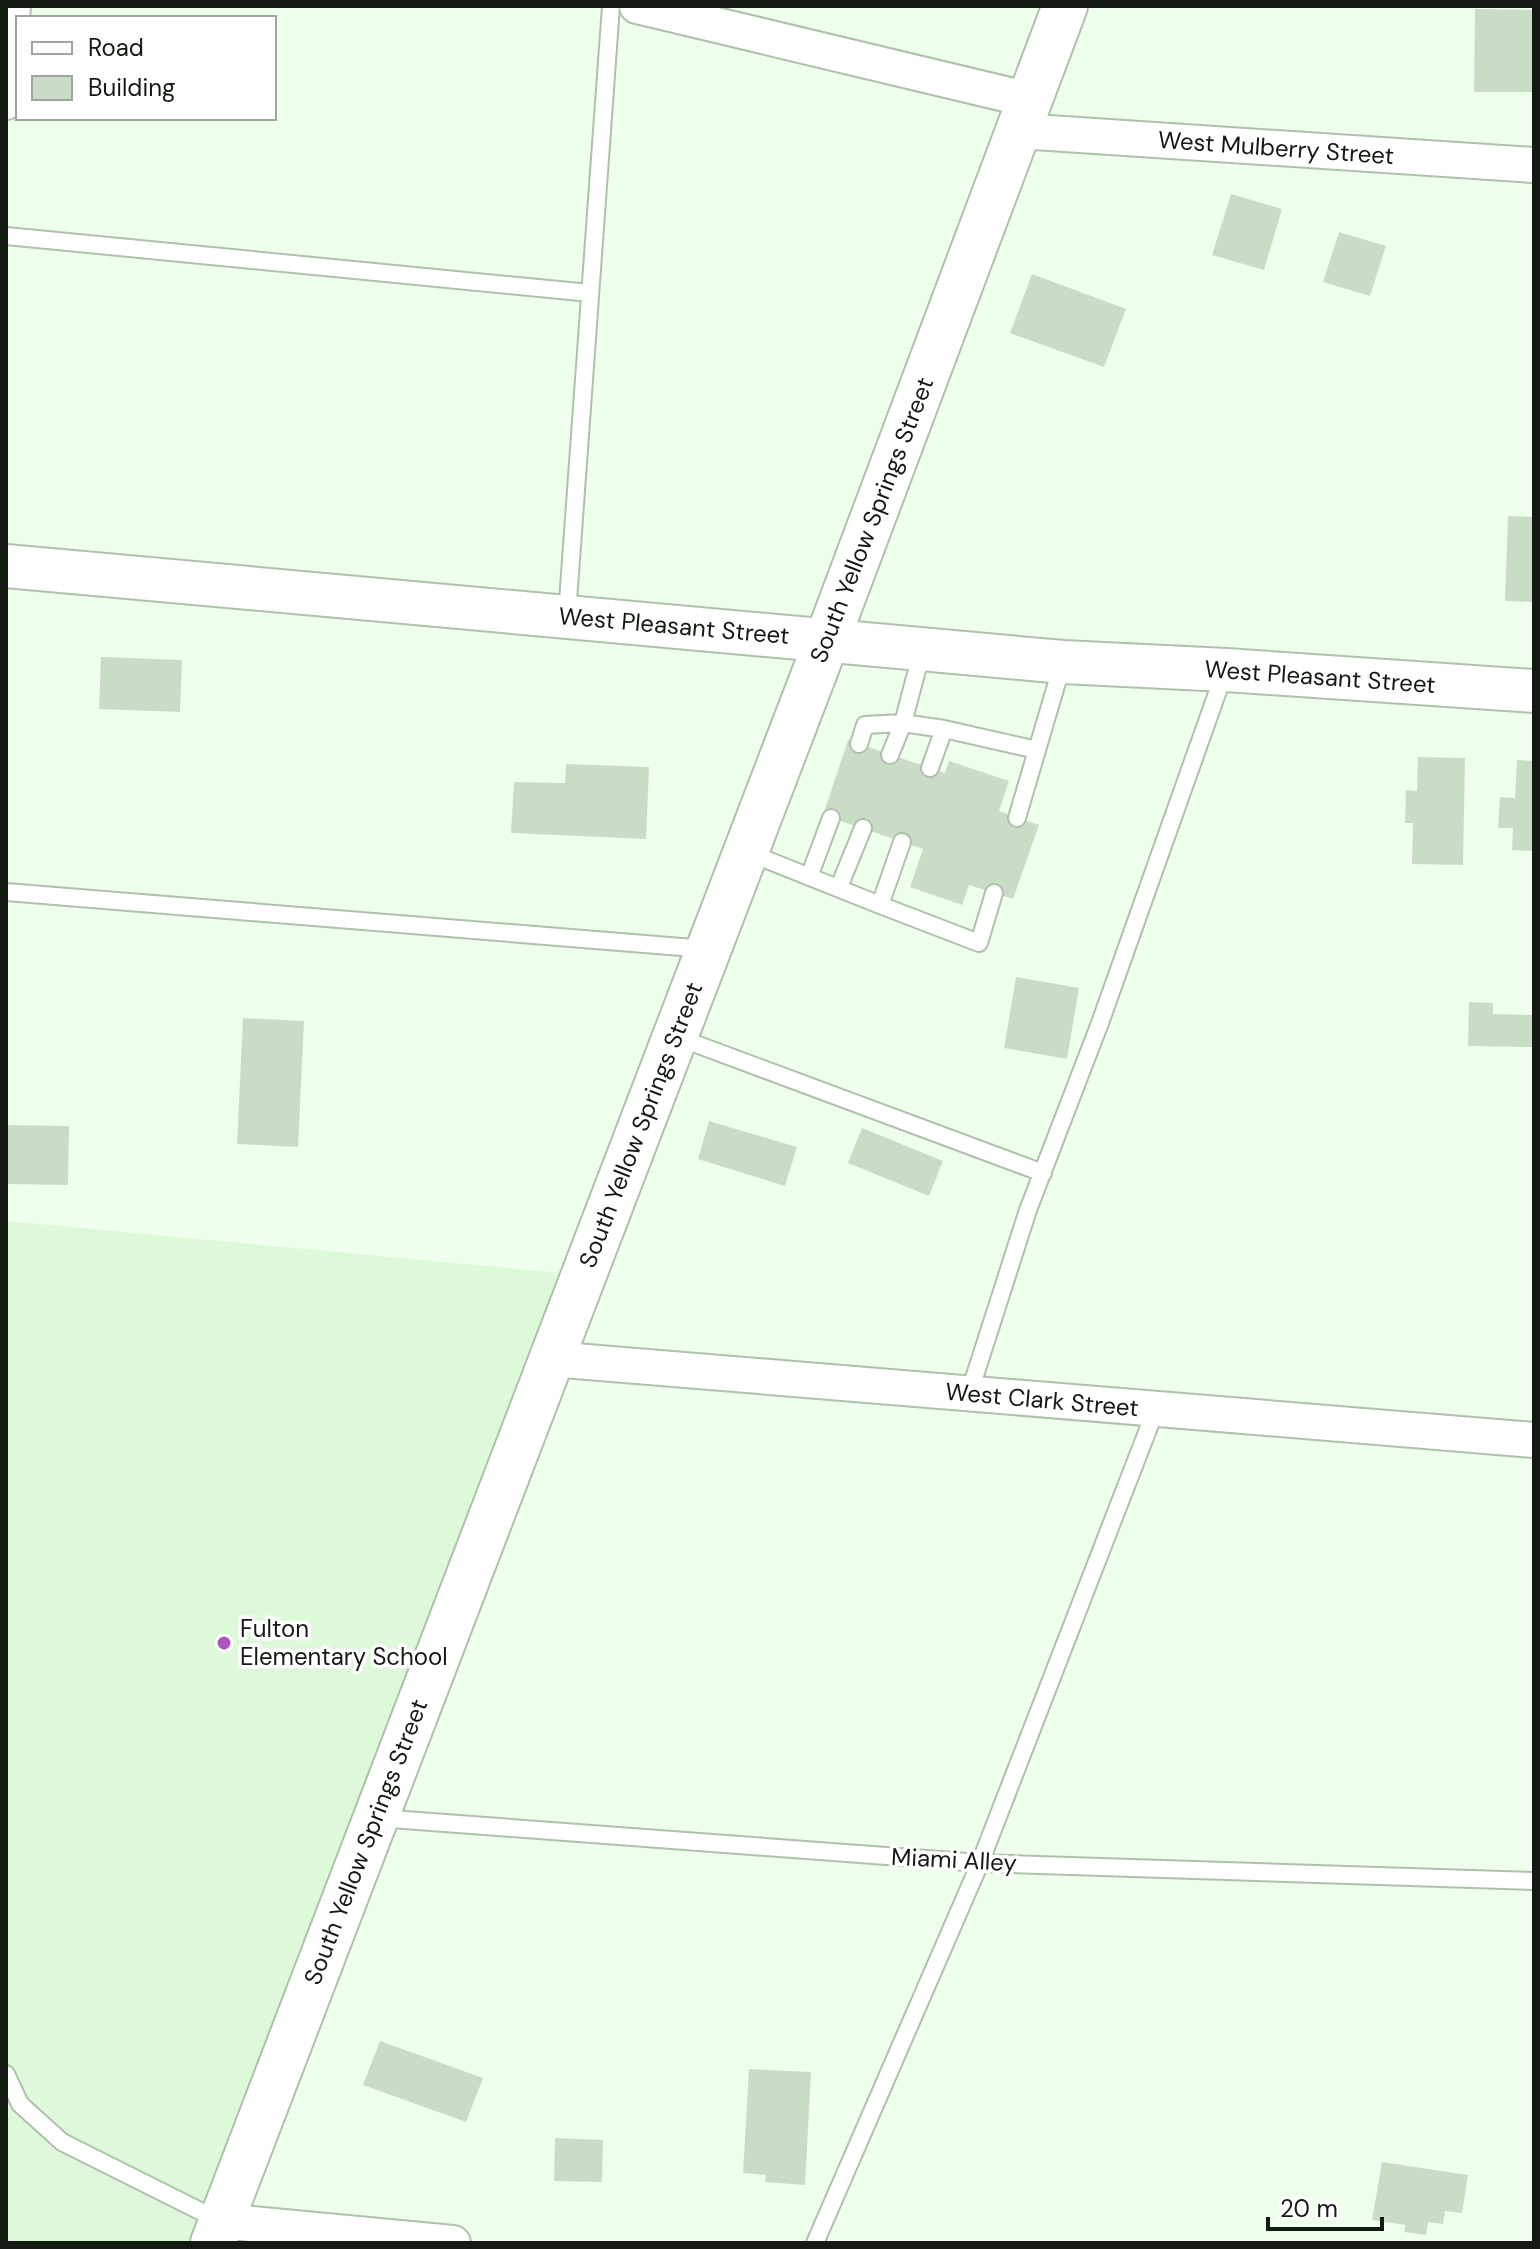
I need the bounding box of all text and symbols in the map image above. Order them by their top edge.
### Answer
legend [16,16,276,120]
text: Road [88,32,144,63]
text: Building [88,72,175,103]
street label: West Mulberry Street [1157,124,1395,171]
street label: South Yellow Springs Street [803,373,940,667]
street label: West Pleasant Street [557,600,791,651]
street label: West Pleasant Street [1203,653,1437,700]
street label: South Yellow Springs Street [572,978,709,1272]
street label: West Clark Street [944,1376,1140,1423]
place label: Fulton Elementary School [240,1613,448,1672]
marker: Fulton Elementary School [215,1634,233,1652]
street label: South Yellow Springs Street [297,1695,434,1989]
street label: Miami Alley [890,1841,1018,1878]
scale bar [1268,2181,1382,2231]
text: 20 m [1280,2193,1338,2224]

